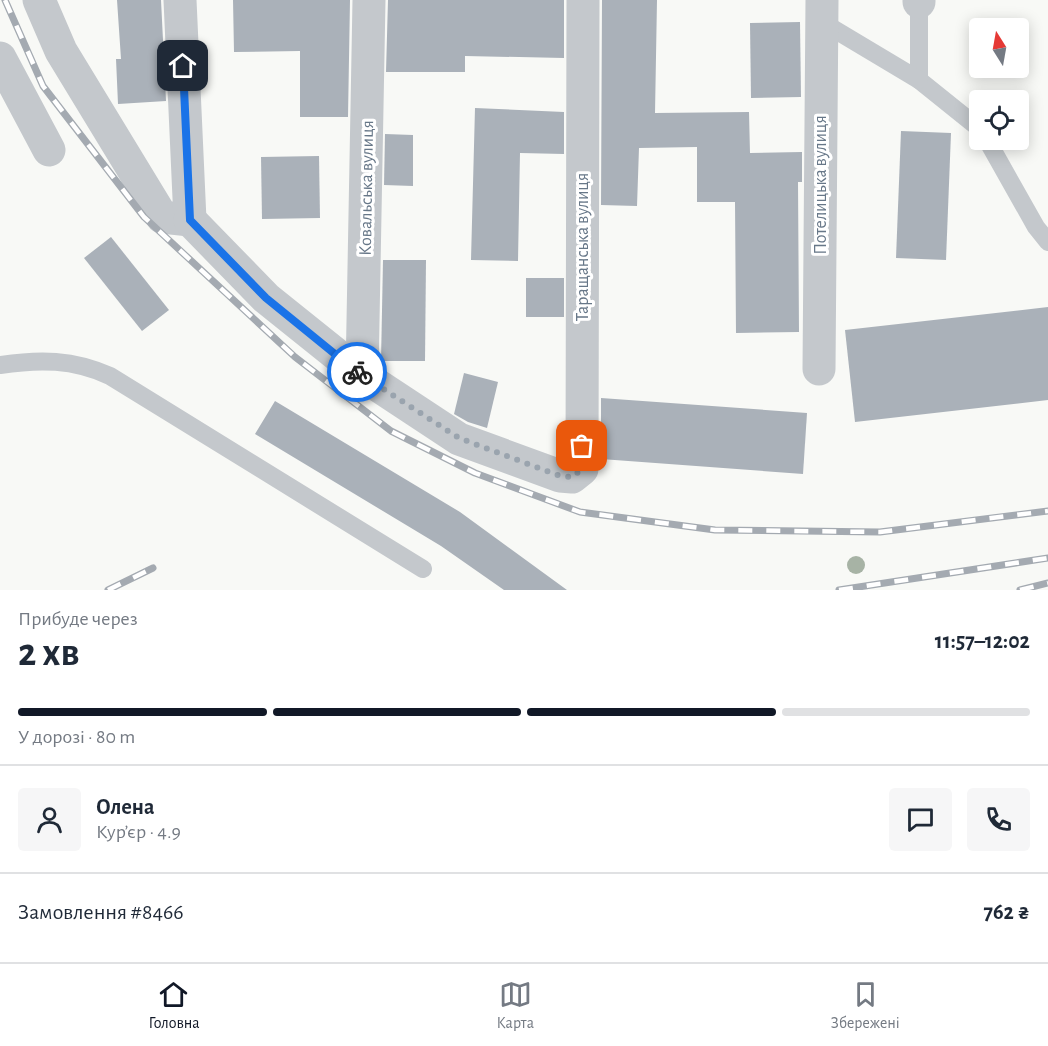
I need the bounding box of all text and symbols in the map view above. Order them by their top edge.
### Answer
north arrow [969,18,1029,78]
map controls [969,18,1029,150]
pin [157,40,208,91]
icon: home [166,49,199,82]
button: locate [969,90,1029,150]
street label: Потелицька вулиця [812,115,830,255]
street label: Ковальська вулиця [357,120,377,256]
street label: Таращанська вулиця [574,173,592,321]
courier [327,342,387,402]
icon: bike [341,356,374,389]
pin [556,420,607,471]
icon: bag [565,429,598,462]
text: Прибуде через [18,609,138,629]
text: 11:57–12:02 [935,630,1030,652]
text: 2 хв [18,634,80,673]
text: У дорозі · 80 m [18,727,135,747]
button: person [18,788,81,851]
button: chat [889,788,952,851]
button: phone [967,788,1030,851]
text: Олена [96,796,154,818]
text: Кур’єр · 4.9 [96,822,181,842]
text: Замовлення #8466 [18,901,184,923]
text: 762 ₴ [983,901,1030,923]
tab: Головна [148,978,200,1033]
tab: Карта [496,978,534,1033]
tab: Збережені [831,978,900,1033]

